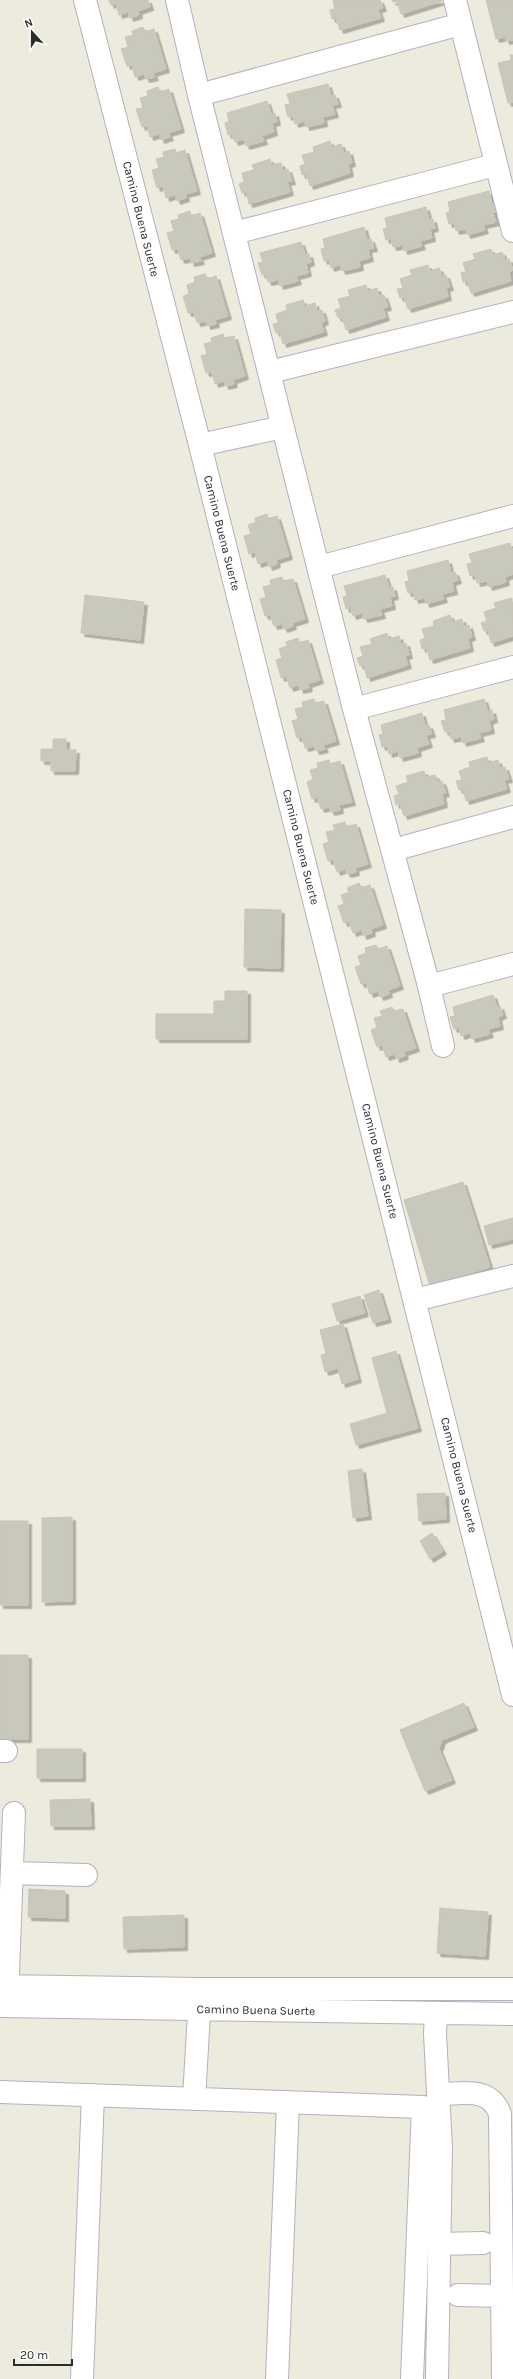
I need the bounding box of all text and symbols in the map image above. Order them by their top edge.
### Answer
north arrow [12,12,52,52]
text: N [23,16,35,31]
street label: Camino Buena Suerte [120,160,162,278]
street label: Camino Buena Suerte [201,474,243,592]
street label: Camino Buena Suerte [280,788,322,906]
street label: Camino Buena Suerte [359,1102,401,1220]
street label: Camino Buena Suerte [438,1416,480,1534]
street label: Camino Buena Suerte [197,2002,315,2018]
scale bar [14,2341,72,2367]
text: 20 m [20,2348,48,2362]

